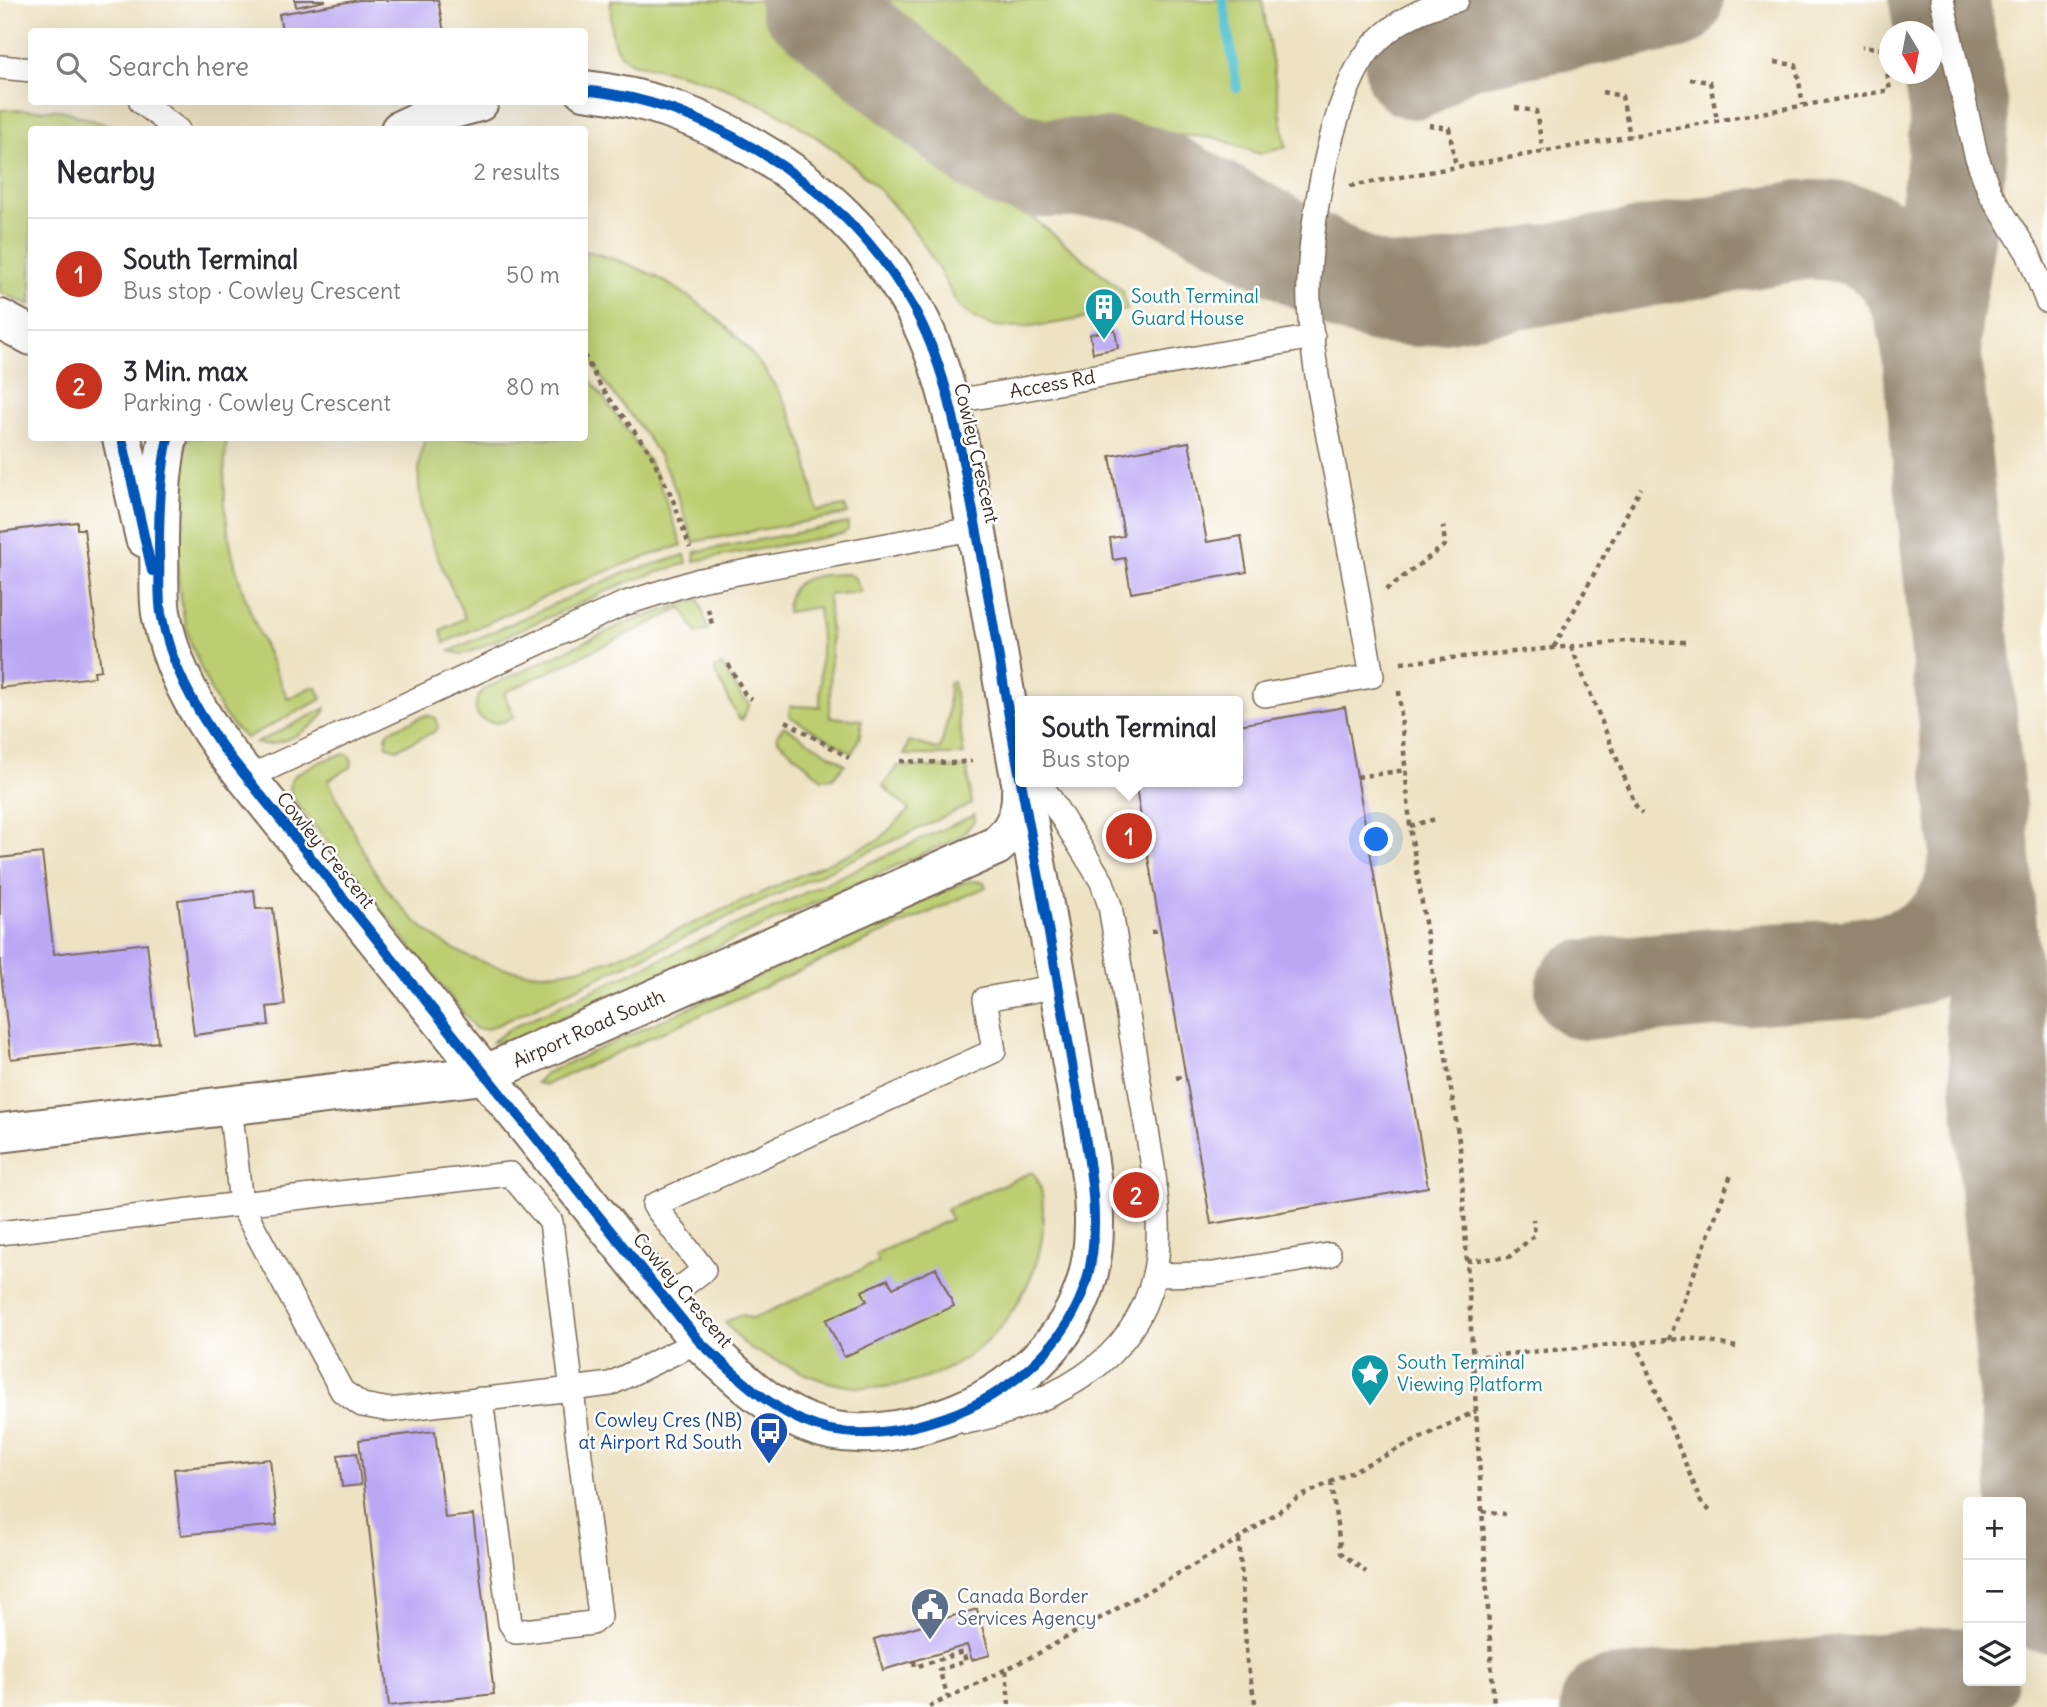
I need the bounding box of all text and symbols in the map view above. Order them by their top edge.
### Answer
north arrow [1879,21,1942,84]
search box [28,28,588,105]
icon: search [52,48,90,86]
text: Search here [108,50,249,83]
text: Nearby [56,153,156,191]
text: 2 results [474,157,560,186]
text: South Terminal [123,243,298,276]
text: 1 [74,260,84,289]
text: 50 m [506,260,560,289]
text: Bus stop · Cowley Crescent [123,276,401,305]
place label: South Terminal Guard House [1131,284,1259,330]
building icon: South Terminal Guard House [1083,286,1125,341]
text: 3 Min. max [123,355,248,388]
street label: Access Rd [1008,364,1097,403]
text: 2 [73,372,85,401]
text: 80 m [506,372,560,401]
street label: Cowley Crescent [949,381,1005,525]
text: Parking · Cowley Crescent [123,388,391,417]
popup [1015,696,1243,787]
text: South Terminal [1042,711,1216,744]
text: Bus stop [1042,744,1130,773]
street label: Cowley Crescent [272,787,380,913]
pin: 1 [1106,810,1152,862]
your location [1359,822,1393,856]
street label: Airport Road South [509,984,668,1073]
pin: 2 [1113,1169,1159,1221]
street label: Cowley Crescent [628,1228,738,1352]
place label: South Terminal Viewing Platform [1397,1350,1543,1396]
place icon: South Terminal Viewing Platform [1349,1352,1391,1407]
place label: Cowley Cres (NB) at Airport Rd South [578,1408,742,1454]
bus stop icon: Cowley Cres (NB) at Airport Rd South [748,1410,790,1465]
map controls [1963,1497,2026,1686]
button: + [1963,1497,2026,1560]
button: − [1963,1560,2026,1623]
place label: Canada Border Services Agency [957,1584,1096,1630]
public building icon: Canada Border Services Agency [909,1586,951,1641]
button: layers [1963,1623,2026,1686]

